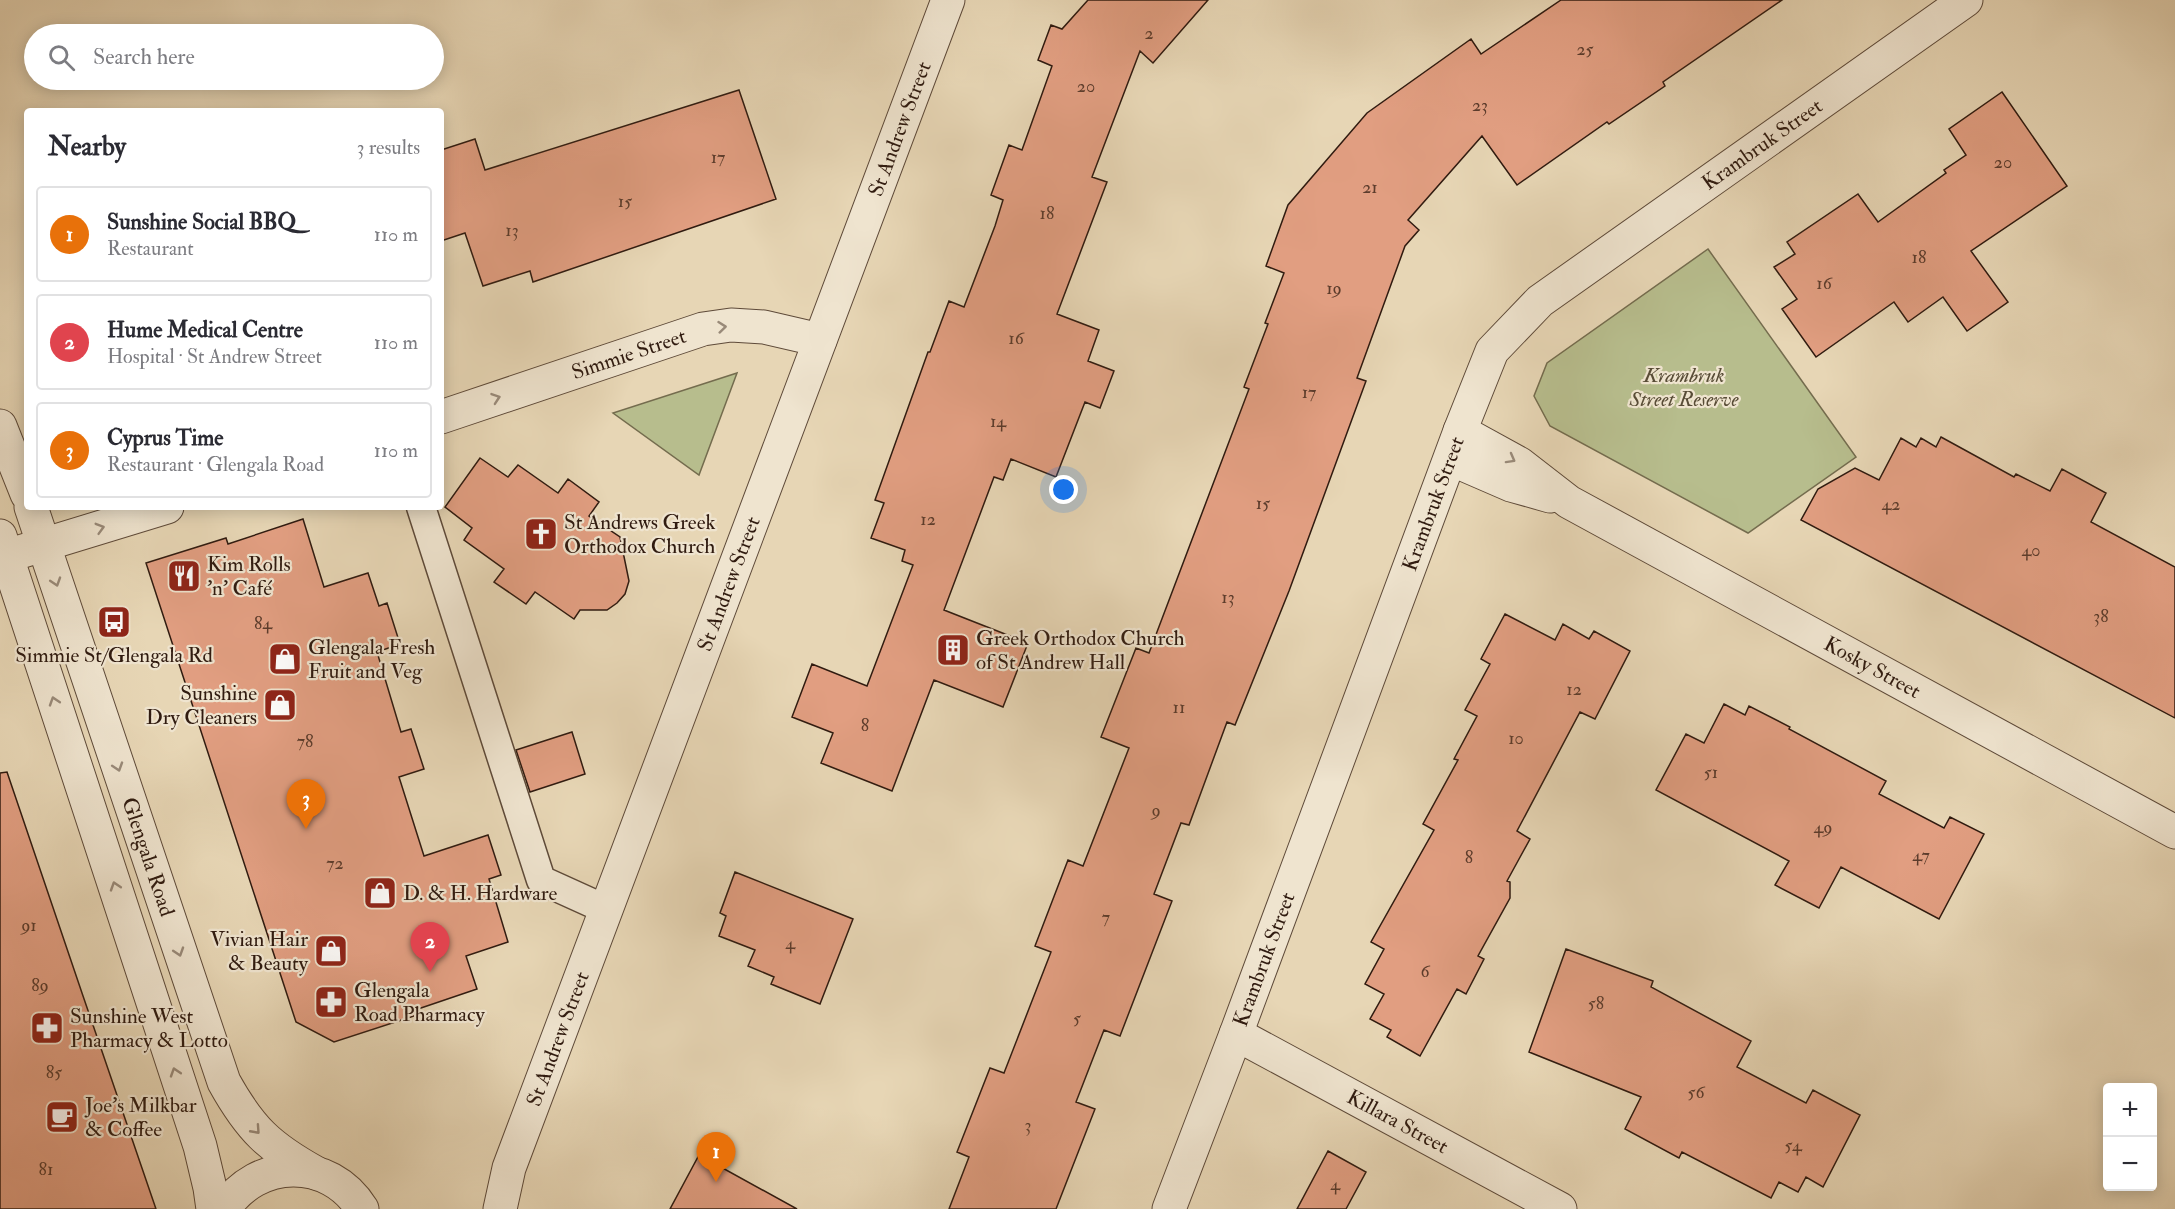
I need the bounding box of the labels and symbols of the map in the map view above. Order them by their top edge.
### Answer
house number: 2 [1144,22,1154,45]
house number: 25 [1577,38,1594,61]
street label: St Andrew Street [862,58,938,200]
house number: 20 [1077,75,1095,98]
street label: Krambruk Street [1697,93,1828,196]
house number: 23 [1472,94,1488,117]
house number: 17 [711,146,725,169]
house number: 20 [1994,151,2012,174]
house number: 21 [1362,176,1378,199]
house number: 15 [618,190,632,213]
house number: 18 [1040,202,1054,225]
house number: 13 [505,219,519,242]
house number: 18 [1912,246,1926,269]
house number: 16 [1816,272,1833,295]
house number: 19 [1326,277,1342,300]
one-way arrow [717,321,726,334]
street label: Simmie Street [568,323,690,386]
house number: 16 [1008,327,1025,350]
park label: Krambruk Street Reserve [1628,362,1740,413]
house number: 17 [1302,381,1316,404]
one-way arrow [490,393,501,406]
house number: 14 [990,410,1007,433]
street label: Krambruk Street [1396,433,1471,575]
one-way arrow [1505,452,1516,464]
your location [1049,475,1078,504]
house number: 15 [1256,492,1270,515]
house number: 42 [1882,493,1900,516]
house number: 12 [920,508,936,531]
place label: St Andrews Greek Orthodox Church [564,509,715,560]
street label: St Andrew Street [691,513,767,655]
church icon: St Andrews Greek Orthodox Church [523,516,559,552]
one-way arrow [94,523,105,535]
house number: 40 [2022,539,2040,562]
place label: Kim Rolls 'n' Café [207,551,291,602]
restaurant icon: Kim Rolls 'n' Café [166,558,202,594]
one-way arrow [49,576,62,587]
house number: 13 [1221,586,1235,609]
bus stop icon: Simmie St/Glengala Rd [96,604,132,640]
house number: 38 [2093,605,2109,628]
house number: 84 [254,612,273,635]
place label: Greek Orthodox Church of St Andrew Hall [976,625,1185,676]
street label: Kosky Street [1819,630,1925,705]
building icon: Greek Orthodox Church of St Andrew Hall [935,632,971,668]
place label: Glengala Fresh Fruit and Veg [308,634,435,685]
shop icon: Glengala Fresh Fruit and Veg [267,641,303,677]
place label: Simmie St/Glengala Rd [15,642,213,669]
house number: 12 [1566,678,1582,701]
place label: Sunshine Dry Cleaners [146,680,257,731]
shop icon: Sunshine Dry Cleaners [262,687,298,723]
one-way arrow [49,696,61,707]
house number: 11 [1173,696,1185,719]
house number: 8 [861,714,869,737]
house number: 10 [1508,727,1524,750]
house number: 78 [297,730,313,753]
house number: 51 [1704,761,1718,784]
one-way arrow [111,762,123,772]
pin: 3 [286,780,326,829]
street label: Glengala Road [115,794,181,921]
house number: 9 [1149,799,1161,822]
house number: 49 [1814,816,1832,839]
house number: 47 [1912,844,1930,867]
house number: 8 [1465,846,1473,869]
house number: 72 [326,852,344,875]
shop icon: D. & H. Hardware [362,875,398,911]
place label: D. & H. Hardware [403,880,558,907]
one-way arrow [109,881,122,892]
street label: Krambruk Street [1227,888,1302,1031]
house number: 7 [1102,906,1110,929]
house number: 91 [19,914,37,937]
pin: 2 [410,922,450,972]
place label: Vivian Hair & Beauty [210,926,309,977]
house number: 4 [785,932,796,955]
shop icon: Vivian Hair & Beauty [313,933,349,969]
one-way arrow [172,947,185,957]
house number: 6 [1420,960,1430,983]
street label: St Andrew Street [520,968,596,1110]
house number: 89 [31,974,49,997]
place label: Glengala Road Pharmacy [354,977,485,1028]
pharmacy icon: Glengala Road Pharmacy [313,984,349,1020]
house number: 58 [1588,992,1604,1015]
place label: Sunshine West Pharmacy & Lotto [70,1003,228,1054]
house number: 5 [1073,1007,1081,1030]
pharmacy icon: Sunshine West Pharmacy & Lotto [29,1010,65,1046]
house number: 85 [46,1061,62,1084]
one-way arrow [170,1067,183,1078]
house number: 56 [1688,1081,1705,1104]
street label: Killara Street [1342,1084,1453,1160]
place label: Joe's Milkbar & Coffee [84,1092,197,1143]
cafe icon: Joe's Milkbar & Coffee [44,1099,80,1135]
house number: 3 [1025,1114,1031,1137]
one-way arrow [249,1123,260,1134]
pin: 1 [696,1132,736,1182]
house number: 54 [1784,1134,1803,1157]
house number: 81 [39,1158,53,1181]
house number: 4 [1330,1173,1341,1196]

